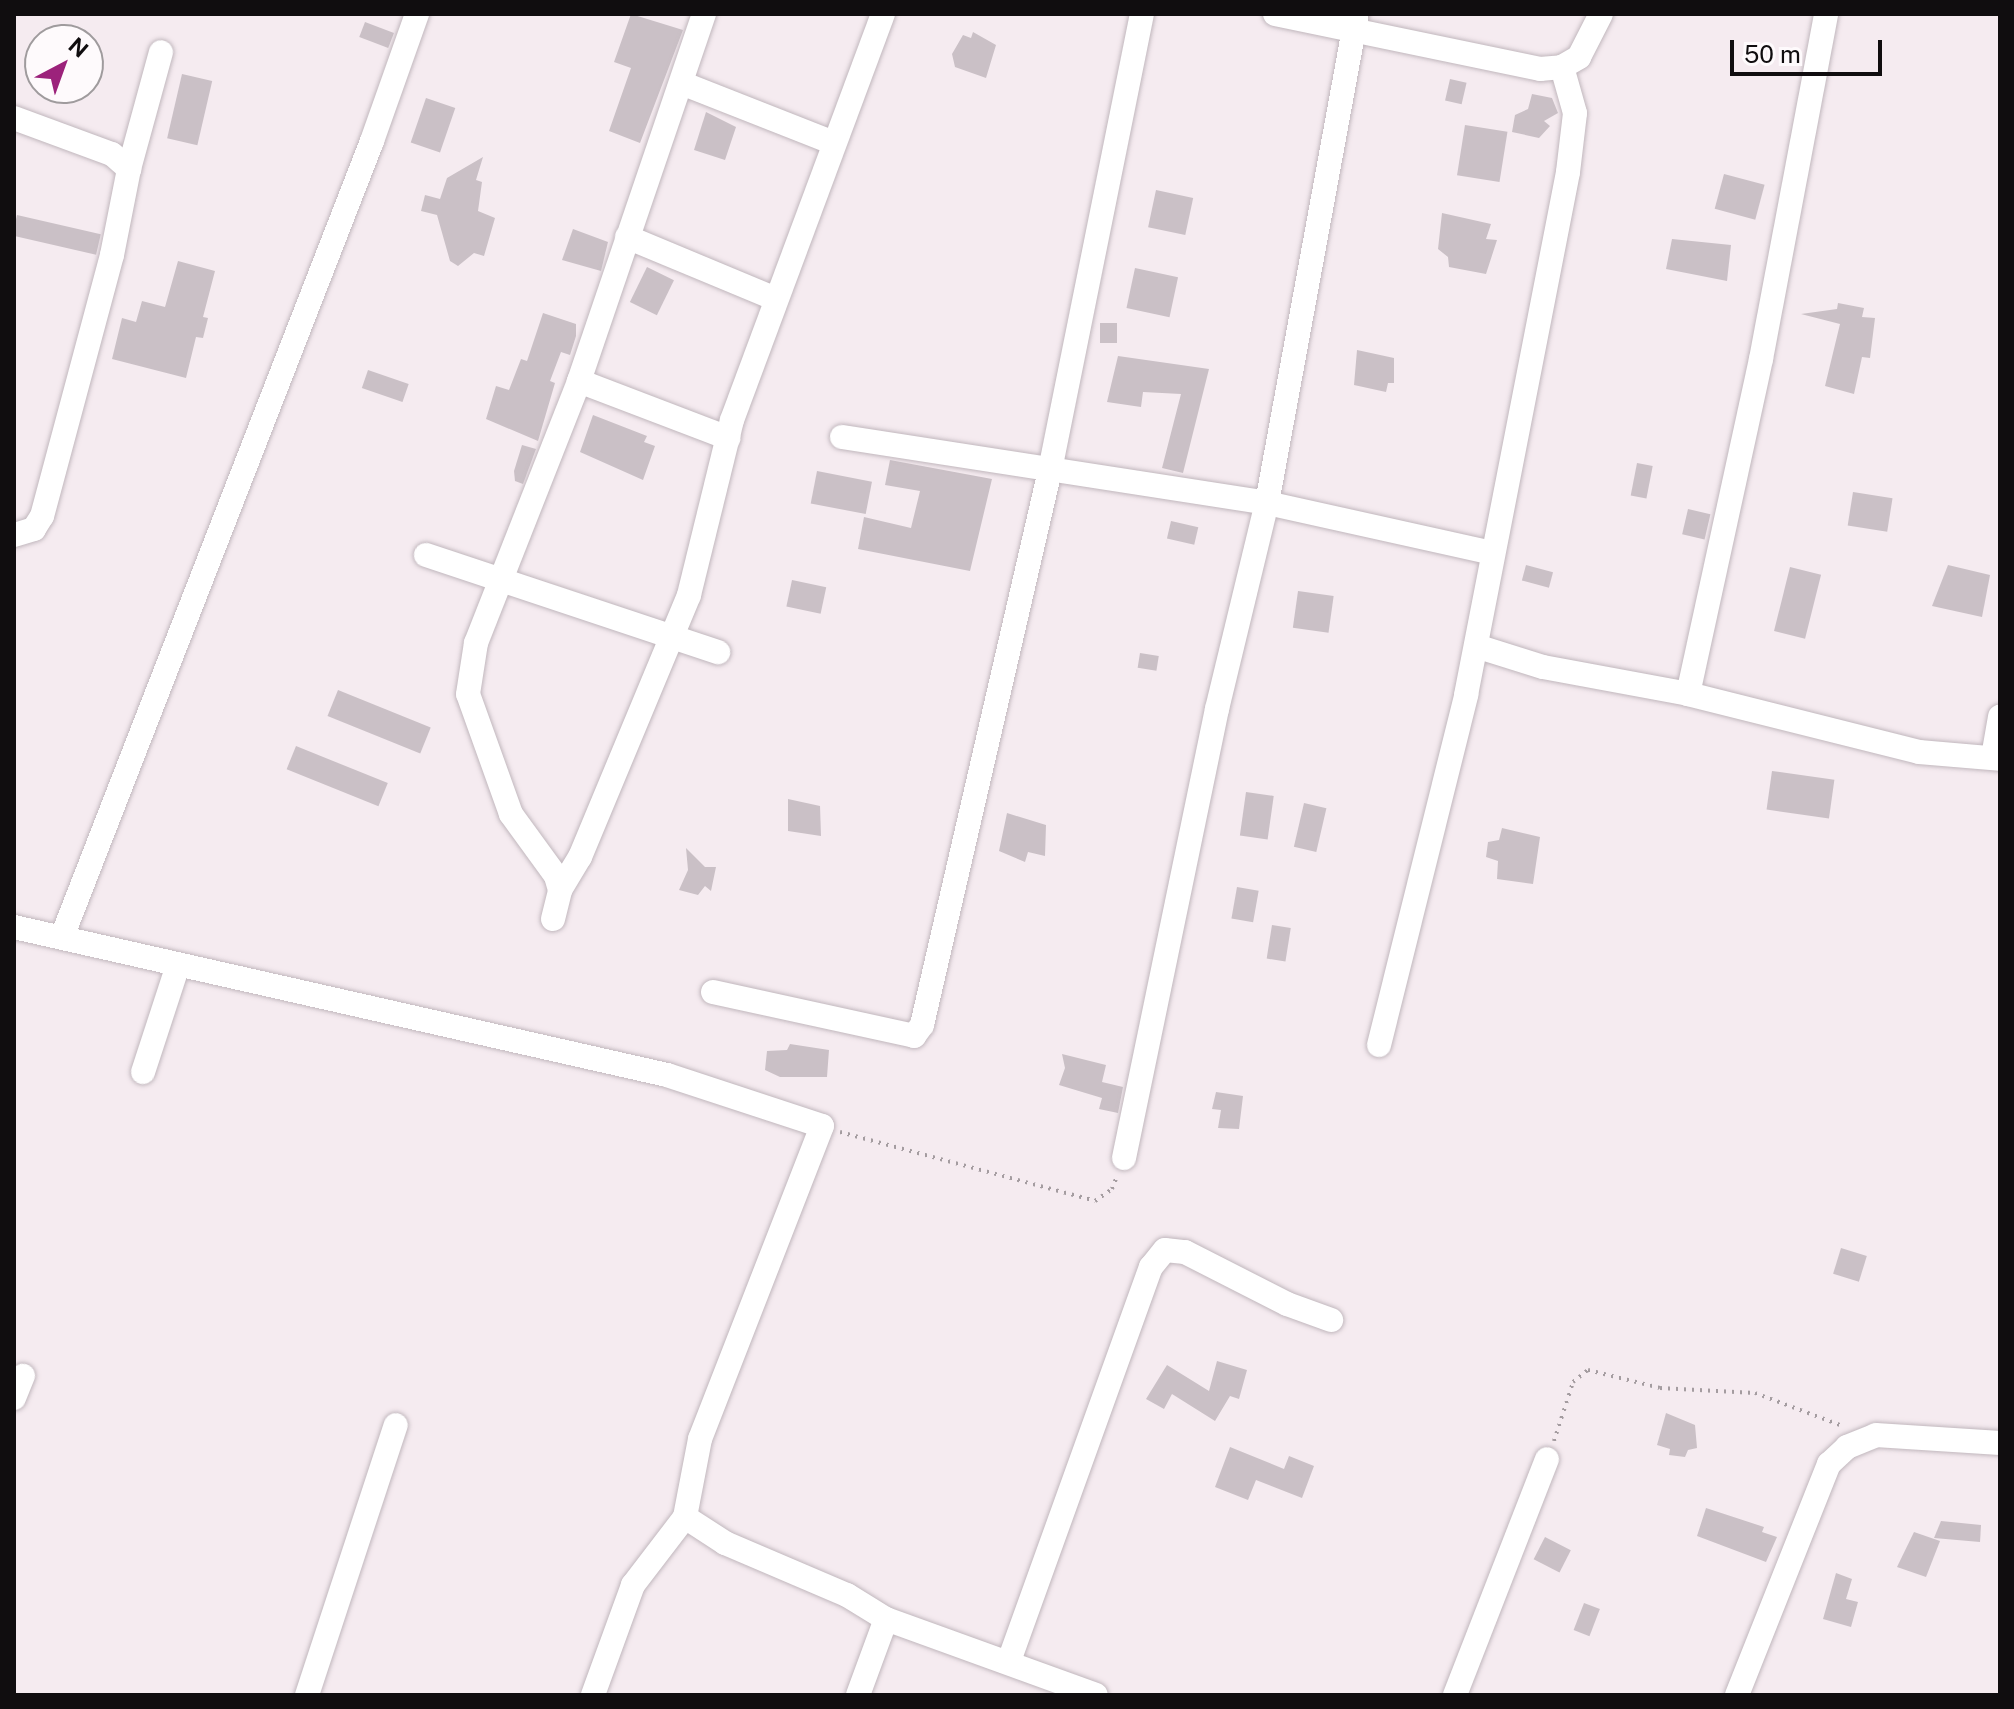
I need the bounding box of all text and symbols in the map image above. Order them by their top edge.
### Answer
north arrow [24,24,104,104]
scale bar [1734,24,1886,74]
text: N [63,32,93,63]
text: 50 m [1744,40,1801,68]

